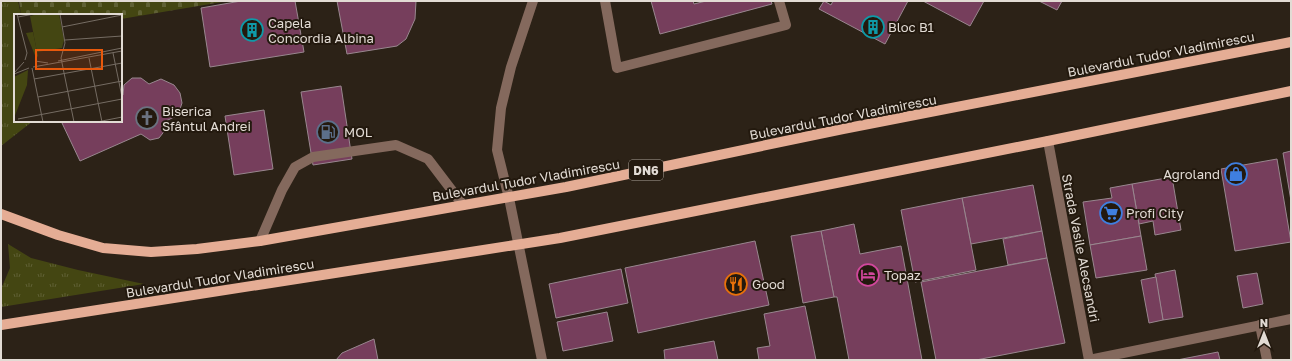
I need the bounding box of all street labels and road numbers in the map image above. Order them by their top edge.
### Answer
street label: Bulevardul Tudor Vladimirescu [1066,28,1256,80]
street label: Bulevardul Tudor Vladimirescu [748,91,938,143]
street label: Bulevardul Tudor Vladimirescu [431,156,621,204]
road number: DN6 [629,160,663,180]
street label: Strada Vasile Alecsandri [1059,173,1103,323]
street label: Bulevardul Tudor Vladimirescu [125,255,315,301]

